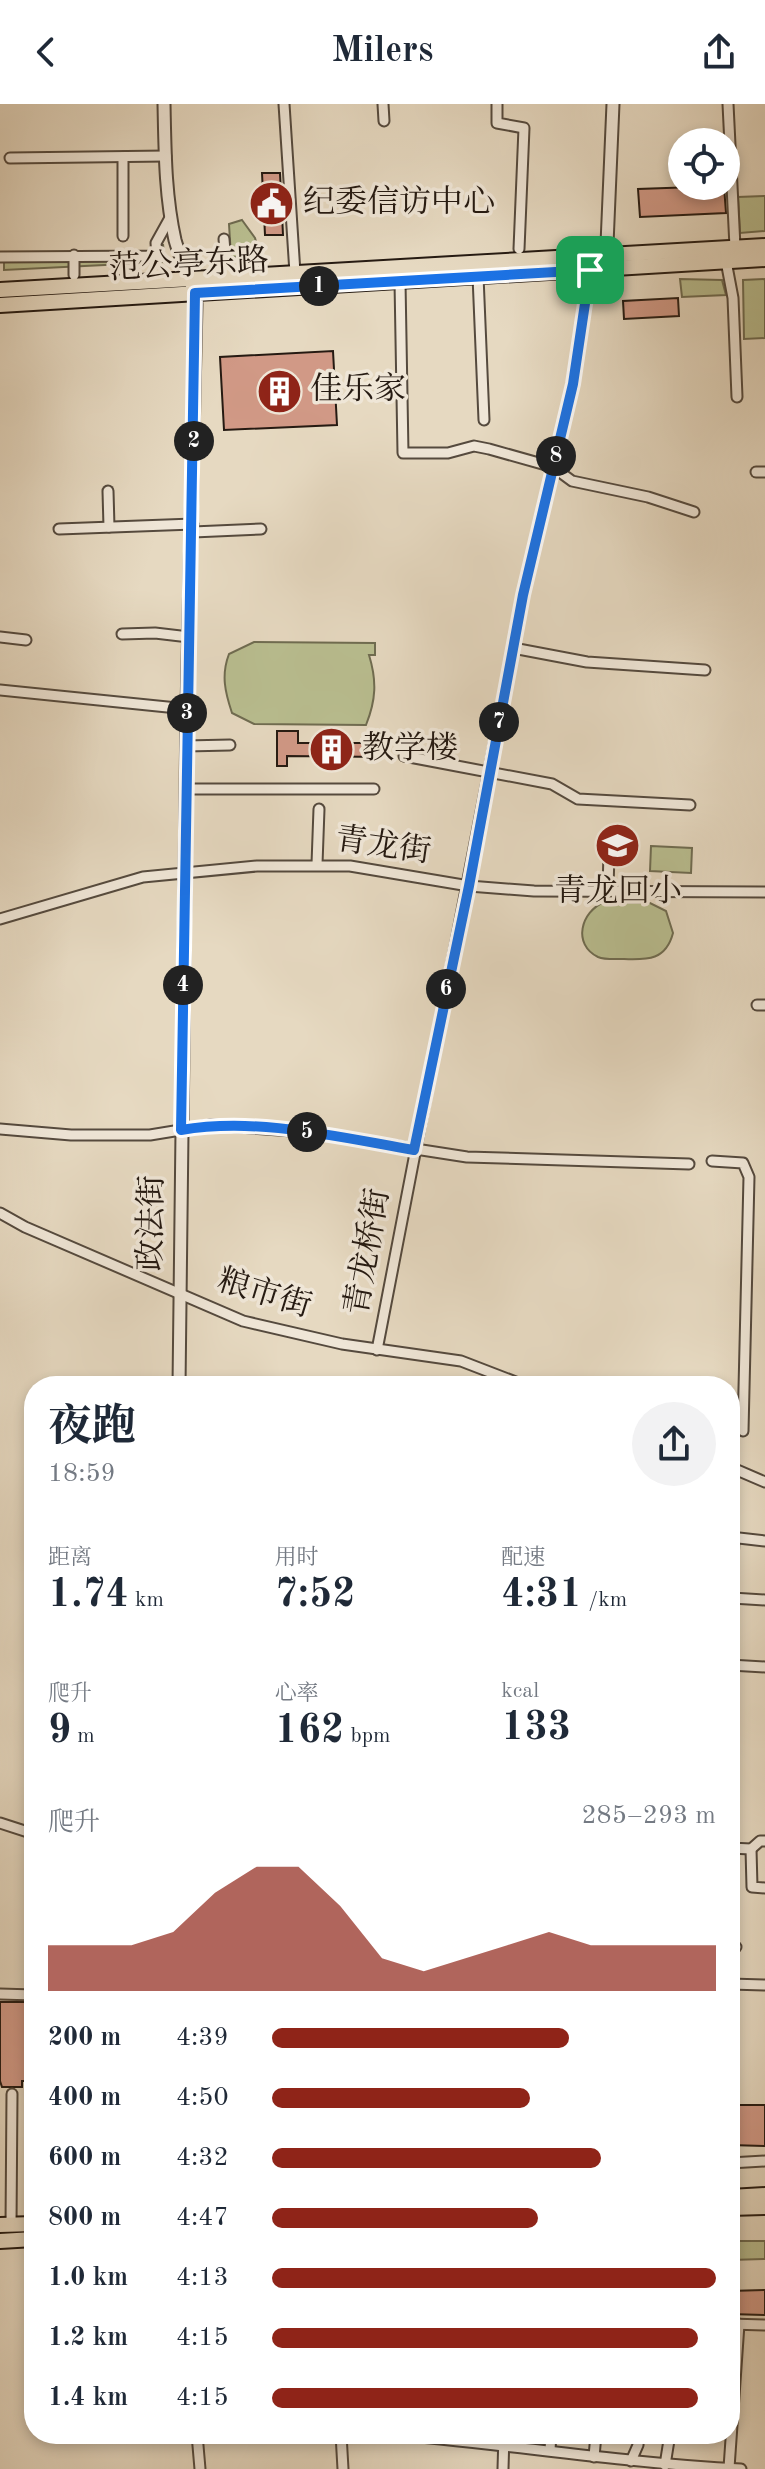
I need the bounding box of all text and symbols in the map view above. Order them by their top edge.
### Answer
icon: back [24,30,68,74]
icon: share [697,30,741,74]
text: Milers [332,34,433,70]
map controls [668,128,740,200]
button: locate [668,128,740,200]
public building icon: 纪委信访中心 [248,180,296,228]
place label: 纪委信访中心 [303,184,495,220]
pin [556,236,624,304]
street label: 范公亭东路 [108,242,270,286]
icon: arrive [568,248,612,292]
pin: 1 [299,266,339,306]
text: 1 [313,275,325,297]
building icon: 佳乐家 [255,367,303,415]
place label: 佳乐家 [310,372,406,407]
pin: 2 [174,421,214,461]
text: 2 [188,430,200,452]
pin: 8 [536,436,576,476]
text: 8 [550,445,562,467]
pin: 3 [167,693,207,733]
text: 3 [181,702,193,724]
pin: 7 [479,702,519,742]
text: 7 [493,711,505,733]
building icon: 教学楼 [307,726,355,774]
place label: 教学楼 [362,731,458,766]
street label: 青龙街 [333,822,433,870]
school or university icon: 青龙回小 [594,822,642,870]
place label: 青龙回小 [554,874,682,909]
pin: 4 [163,965,203,1005]
pin: 6 [426,969,466,1009]
text: 4 [177,974,189,996]
text: 6 [440,978,452,1000]
pin: 5 [287,1112,327,1152]
text: 5 [301,1121,313,1143]
street label: 政法街 [133,1175,170,1271]
street label: 青龙桥街 [338,1185,396,1318]
street label: 粮市街 [213,1262,316,1324]
button: share [632,1402,716,1486]
text: 夜跑 [48,1406,136,1450]
text: 18:59 [48,1461,116,1487]
text: 距离 [48,1547,92,1569]
text: 用时 [275,1547,319,1569]
text: 配速 [501,1547,545,1569]
text: 1.74 [48,1576,129,1616]
text: 7:52 [275,1576,355,1616]
text: 4:31 [501,1576,582,1616]
text: km [129,1589,164,1611]
text: /km [582,1589,627,1611]
text: kcal [501,1680,539,1702]
text: 爬升 [48,1683,92,1705]
text: 心率 [275,1683,319,1705]
text: 133 [501,1709,571,1749]
text: 9 [48,1712,71,1752]
text: 162 [275,1712,344,1752]
text: m [71,1725,95,1747]
text: bpm [344,1725,391,1747]
text: 285–293 m [581,1803,716,1829]
text: 爬升 [48,1810,100,1836]
text: 200 m [48,2025,121,2051]
text: 4:39 [176,2025,229,2051]
text: 400 m [48,2085,121,2111]
text: 4:50 [176,2085,229,2111]
text: 600 m [48,2145,121,2171]
text: 4:32 [176,2145,229,2171]
text: 800 m [48,2205,121,2231]
text: 4:47 [176,2205,229,2231]
text: 1.0 km [48,2265,128,2291]
text: 4:13 [176,2265,229,2291]
text: 1.2 km [48,2325,128,2351]
text: 4:15 [176,2325,229,2351]
text: 1.4 km [48,2385,128,2411]
text: 4:15 [176,2385,229,2411]

